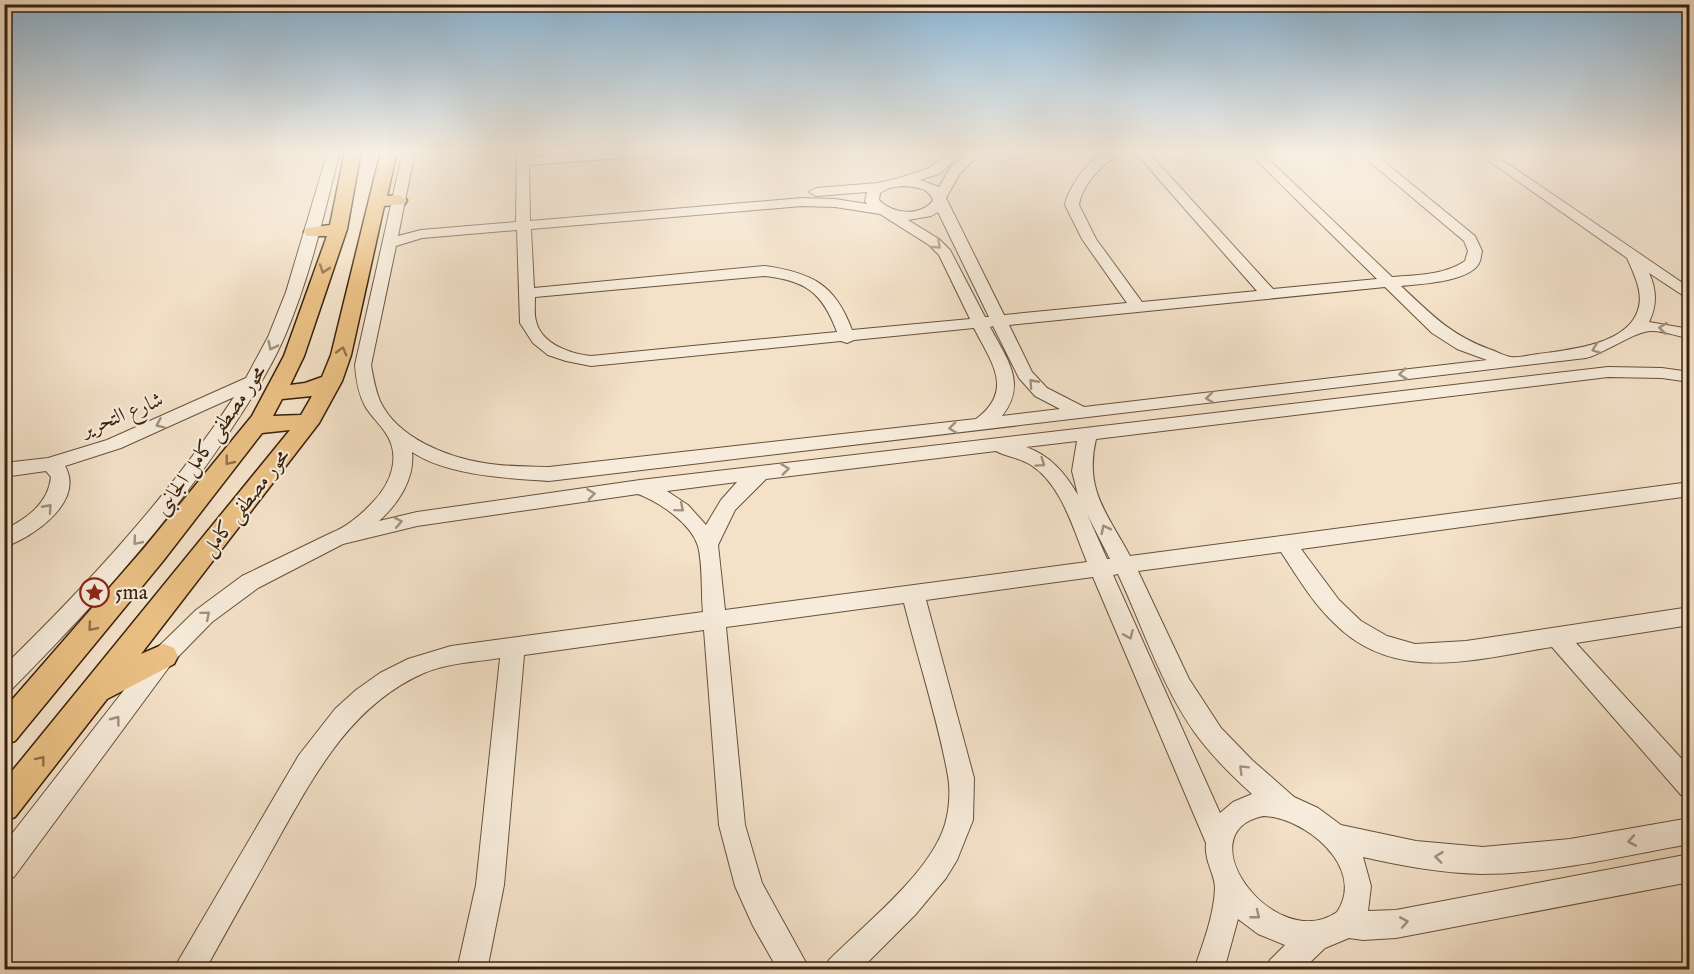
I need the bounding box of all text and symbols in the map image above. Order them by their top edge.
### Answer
one-way arrow [930,238,940,249]
one-way arrow [319,263,332,274]
one-way arrow [1658,322,1668,334]
one-way arrow [267,340,279,351]
one-way arrow [1591,341,1602,354]
one-way arrow [335,346,347,357]
street label: محور مصطفى كامل الجانبى [149,360,271,520]
one-way arrow [1399,368,1408,380]
one-way arrow [1029,380,1040,390]
street label: شارع التحرير [76,387,169,448]
one-way arrow [1205,391,1214,403]
one-way arrow [156,417,167,429]
one-way arrow [949,421,958,434]
street label: محور مصطفى كامل [195,443,295,561]
one-way arrow [226,454,237,465]
one-way arrow [1035,456,1046,467]
one-way arrow [780,464,789,476]
one-way arrow [587,488,596,500]
one-way arrow [673,501,684,512]
one-way arrow [41,504,52,515]
one-way arrow [393,516,403,529]
one-way arrow [1101,525,1112,535]
one-way arrow [133,534,144,545]
place icon: 5ma [78,576,110,608]
place label: 5ma [115,580,149,607]
one-way arrow [199,612,210,623]
one-way arrow [88,620,99,631]
one-way arrow [1122,628,1134,639]
one-way arrow [108,716,119,727]
one-way arrow [33,755,44,766]
one-way arrow [1240,766,1251,777]
one-way arrow [1627,834,1637,847]
one-way arrow [1434,851,1443,864]
one-way arrow [1249,908,1260,919]
one-way arrow [1399,916,1409,929]

